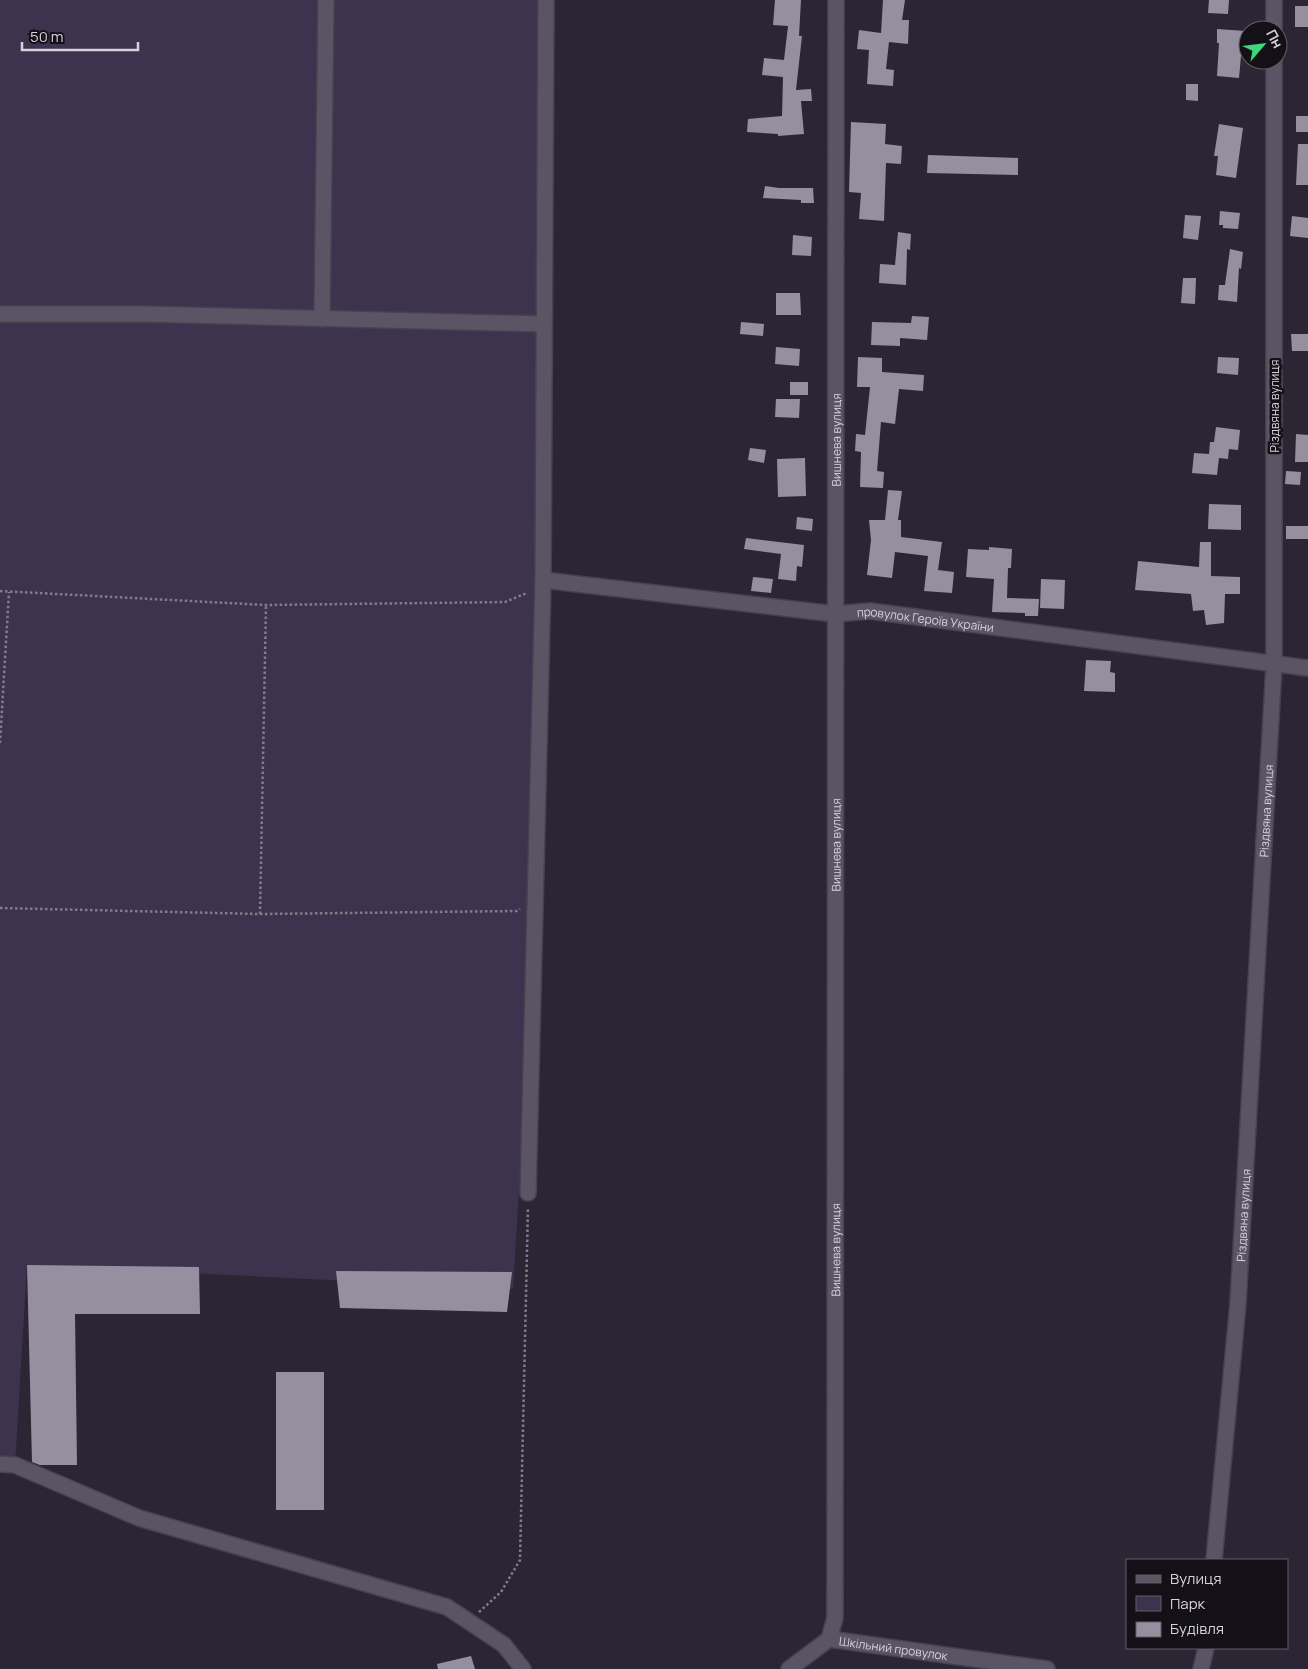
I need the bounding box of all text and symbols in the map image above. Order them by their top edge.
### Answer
scale bar [22,20,139,52]
north arrow [1238,20,1288,70]
text: 50 m [30,26,64,47]
text: Пн [1262,26,1288,51]
street label: Різдвяна вулиця [1266,360,1283,452]
street label: Вишнева вулиця [827,393,844,486]
street label: провулок Героїв України [856,602,995,636]
street label: Різдвяна вулиця [1255,764,1277,858]
street label: Вишнева вулиця [827,798,844,891]
street label: Різдвяна вулиця [1232,1168,1254,1262]
street label: Вишнева вулиця [827,1203,844,1296]
legend [1126,1559,1288,1649]
text: Вулиця [1170,1568,1222,1589]
text: Парк [1170,1593,1206,1614]
text: Будівля [1170,1618,1224,1639]
street label: Шкільний провулок [838,1632,950,1664]

